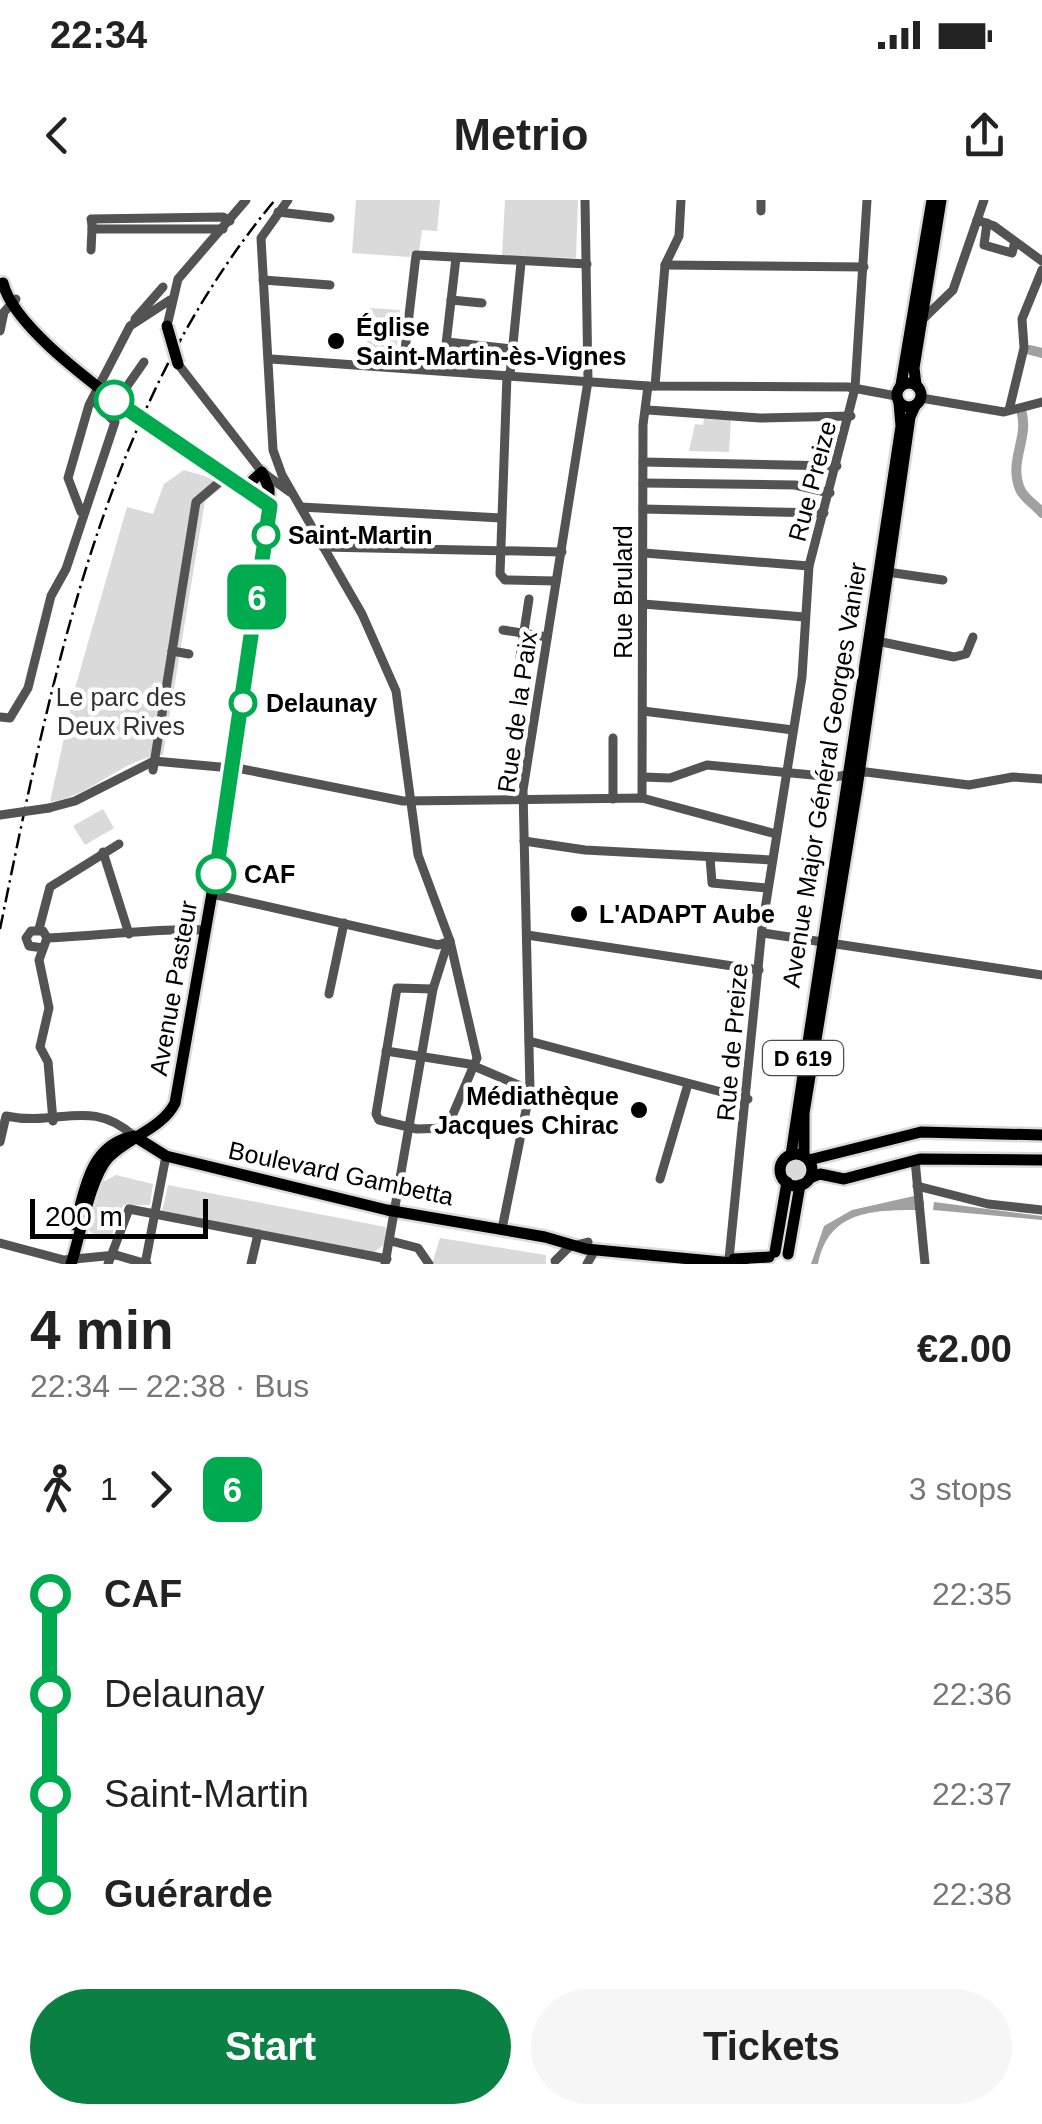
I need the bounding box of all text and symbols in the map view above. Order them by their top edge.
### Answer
text: 22:34 [50,14,147,56]
icon: back [30,108,85,163]
icon: share [957,108,1012,163]
text: Metrio [454,109,589,160]
place label: Église Saint-Martin-ès-Vignes [356,313,626,370]
marker: Église Saint-Martin-ès-Vignes [325,330,347,352]
unlabelled marker [95,381,133,419]
street label: Rue Preize [782,418,842,544]
place label: Saint-Martin [288,521,432,549]
marker: Saint-Martin [253,522,279,548]
street label: Rue Brulard [609,525,637,659]
street label: Avenue Major Général Georges Vanier [777,561,871,989]
line badge: 6 [224,564,290,630]
text: 6 [247,578,267,617]
street label: Rue de la Paix [492,629,542,794]
park label: Le parc des Deux Rives [56,683,186,740]
place label: Delaunay [266,689,377,717]
marker: Delaunay [230,690,256,716]
marker: CAF [197,855,235,893]
place label: CAF [244,860,295,888]
street label: Avenue Pasteur [144,898,202,1078]
place label: L'ADAPT Aube [599,900,775,928]
marker: L'ADAPT Aube [568,903,590,925]
street label: Rue de Preize [711,962,753,1122]
road number: D 619 [763,1041,843,1075]
place label: Médiathèque Jacques Chirac [434,1082,619,1139]
marker: Médiathèque Jacques Chirac [628,1099,650,1121]
street label: Boulevard Gambetta [226,1135,456,1211]
scale bar [30,1194,208,1238]
text: 200 m [45,1201,123,1232]
text: 4 min [30,1299,174,1361]
text: €2.00 [917,1328,1012,1370]
text: 22:34 – 22:38 · Bus [30,1368,309,1404]
icon: walk [30,1462,85,1517]
icon: forward [133,1462,188,1517]
text: 6 [223,1470,242,1509]
text: 1 [100,1471,118,1507]
text: 3 stops [909,1471,1012,1507]
text: CAF [104,1573,182,1615]
text: 22:35 [932,1576,1012,1612]
text: Delaunay [104,1673,265,1715]
text: 22:36 [932,1676,1012,1712]
text: Saint-Martin [104,1773,309,1815]
text: 22:37 [932,1776,1012,1812]
text: Guérarde [104,1873,273,1915]
text: 22:38 [932,1876,1012,1912]
button: Start [30,1989,511,2104]
button: Tickets [531,1989,1012,2104]

